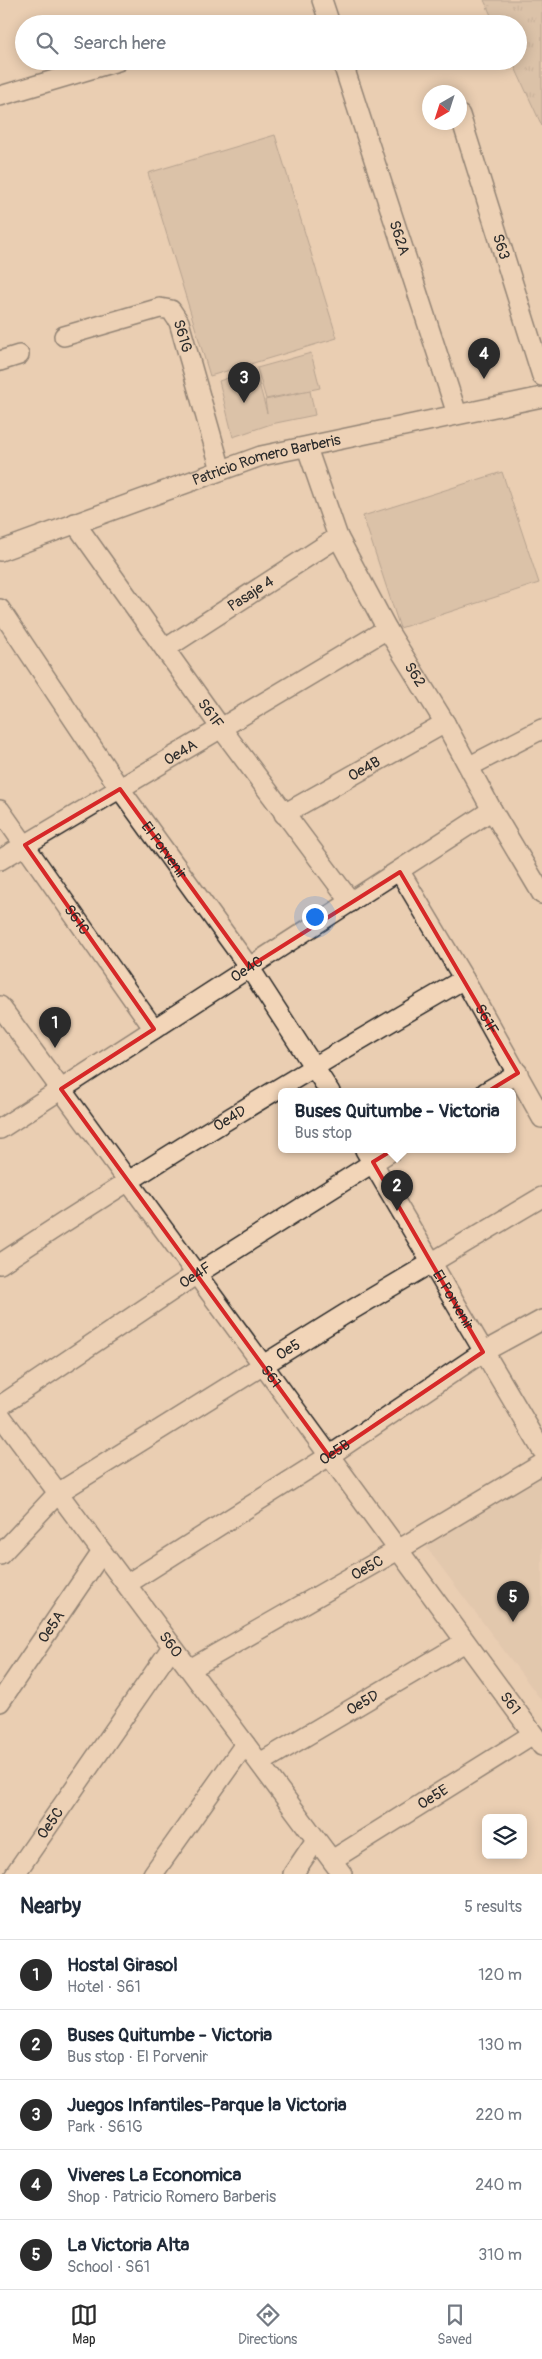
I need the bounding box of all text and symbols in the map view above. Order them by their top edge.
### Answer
search box [15,15,527,70]
icon: search [33,29,61,57]
text: Search here [73,31,166,55]
north arrow [422,85,467,130]
street label: S62A [385,218,414,258]
street label: S63 [488,232,514,262]
street label: S61G [169,317,196,355]
pin: 4 [468,338,500,379]
pin: 3 [228,362,260,403]
street label: Patricio Romero Barberis [190,430,343,490]
street label: Pasaje 4 [224,572,278,616]
street label: S62 [400,659,430,691]
street label: S61F [193,695,227,733]
street label: Oe4A [161,735,201,770]
street label: Oe4B [345,752,384,786]
street label: El Porvenir [137,818,192,884]
street label: S61C [60,901,94,939]
your location [302,904,328,930]
street label: Oe4C [227,952,267,987]
street label: S61F [470,1001,502,1038]
pin: 1 [39,1007,71,1048]
popup [278,1088,516,1153]
text: Buses Quitumbe - Victoria [294,1099,500,1123]
street label: Oe4D [210,1101,250,1136]
text: Bus stop [294,1123,352,1143]
pin: 2 [381,1170,413,1211]
street label: Oe4F [176,1258,215,1293]
street label: El Porvenir [428,1267,478,1334]
street label: Oe5 [273,1335,304,1365]
street label: S61 [256,1362,285,1392]
street label: Oe5B [316,1435,354,1470]
street label: Oe5C [348,1551,387,1585]
pin: 5 [497,1581,529,1622]
street label: Oe5A [34,1607,69,1647]
street label: S60 [155,1628,186,1661]
street label: Oe5D [343,1686,382,1720]
street label: S61 [496,1688,525,1718]
street label: Oe5E [414,1780,452,1814]
street label: Oe5C [33,1804,68,1843]
map controls [482,1814,527,1859]
button: layers [482,1814,527,1859]
text: Nearby [20,1893,81,1920]
text: 5 results [464,1897,522,1917]
text: Hostal Girasol [67,1953,178,1977]
text: 1 [33,1965,39,1985]
text: 120 m [478,1965,522,1985]
text: Hotel · S61 [67,1977,141,1997]
text: Buses Quitumbe - Victoria [67,2023,272,2047]
text: 2 [32,2035,40,2055]
text: 130 m [478,2035,522,2055]
text: Bus stop · El Porvenir [67,2047,208,2067]
text: Juegos Infantiles-Parque la Victoria [67,2093,346,2117]
text: 3 [32,2105,40,2125]
text: 220 m [476,2105,522,2125]
text: Park · S61G [67,2117,143,2137]
text: Viveres La Economica [67,2163,241,2187]
text: 4 [31,2175,41,2195]
text: 240 m [475,2175,522,2195]
text: Shop · Patricio Romero Barberis [67,2187,276,2207]
text: La Victoria Alta [67,2233,189,2257]
text: 5 [32,2245,40,2265]
text: 310 m [478,2245,522,2265]
text: School · S61 [67,2257,150,2277]
tab: Map [70,2301,98,2348]
tab: Directions [238,2301,297,2348]
tab: Saved [437,2301,472,2348]

